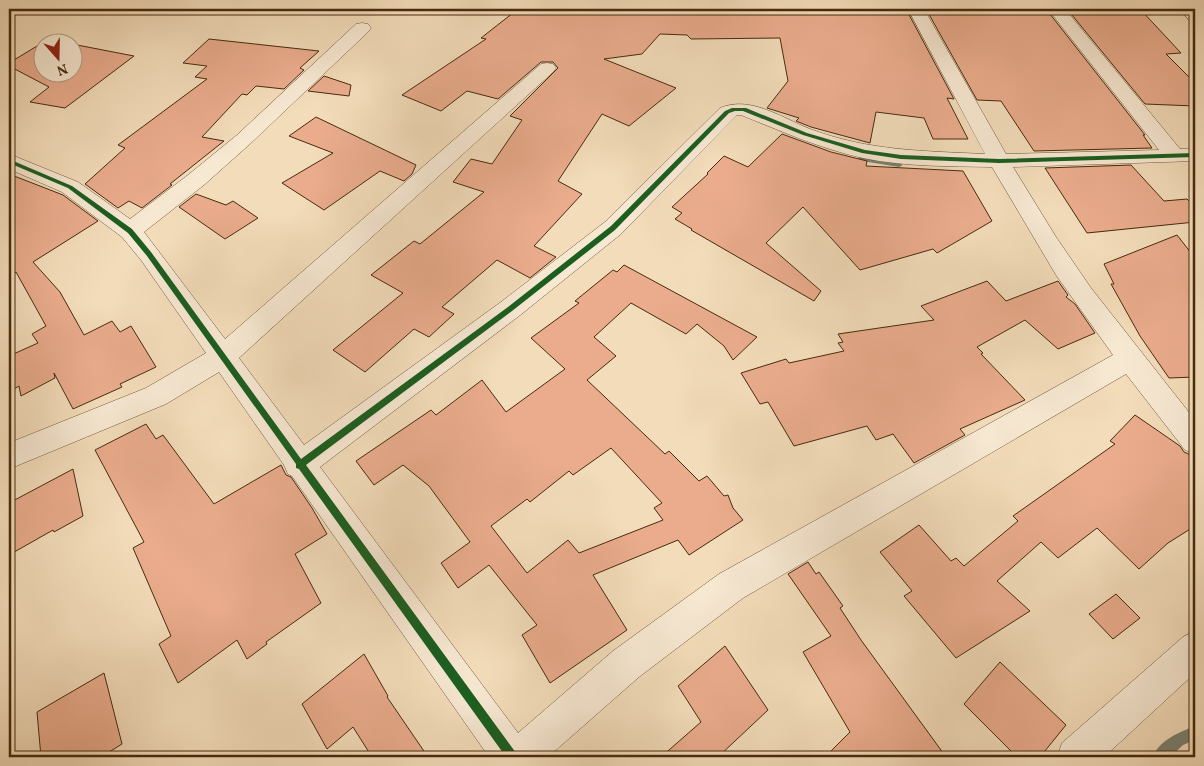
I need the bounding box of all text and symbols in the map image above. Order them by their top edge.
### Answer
north arrow [32,32,82,82]
text: N [54,58,70,79]

